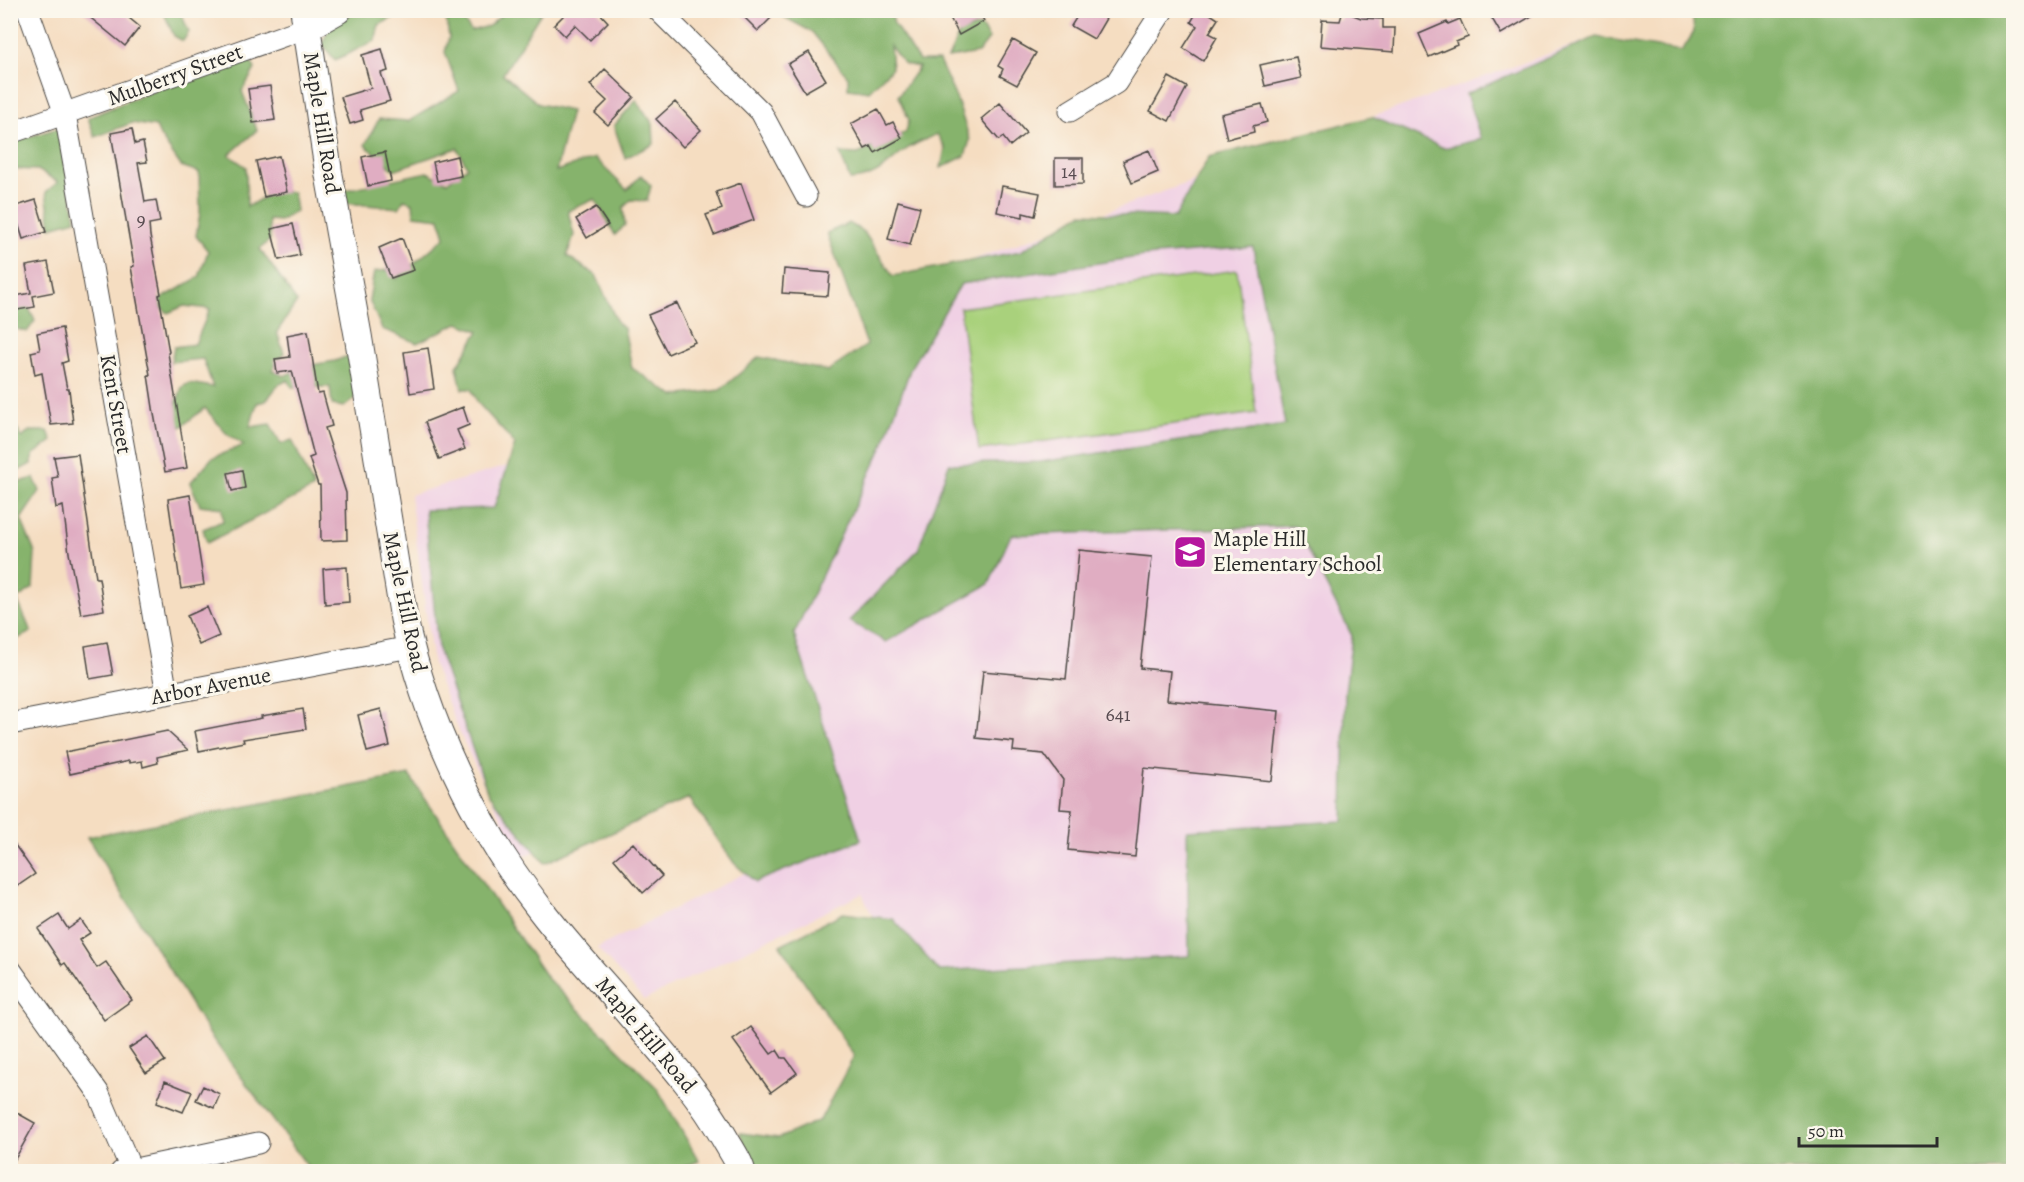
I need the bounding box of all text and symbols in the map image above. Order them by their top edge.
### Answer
street label: Mulberry Street [103,37,247,113]
street label: Maple Hill Road [296,50,348,196]
house number: 14 [1061,158,1077,185]
house number: 9 [136,206,146,233]
street label: Kent Street [92,352,140,456]
place label: Maple Hill Elementary School [1213,524,1381,579]
street label: Maple Hill Road [375,529,435,675]
school or university icon: Maple Hill Elementary School [1172,534,1208,570]
street label: Arbor Avenue [148,660,273,712]
house number: 641 [1105,701,1131,728]
street label: Maple Hill Road [588,970,704,1100]
scale bar [1799,1110,1937,1148]
text: 50 m [1808,1119,1844,1143]

